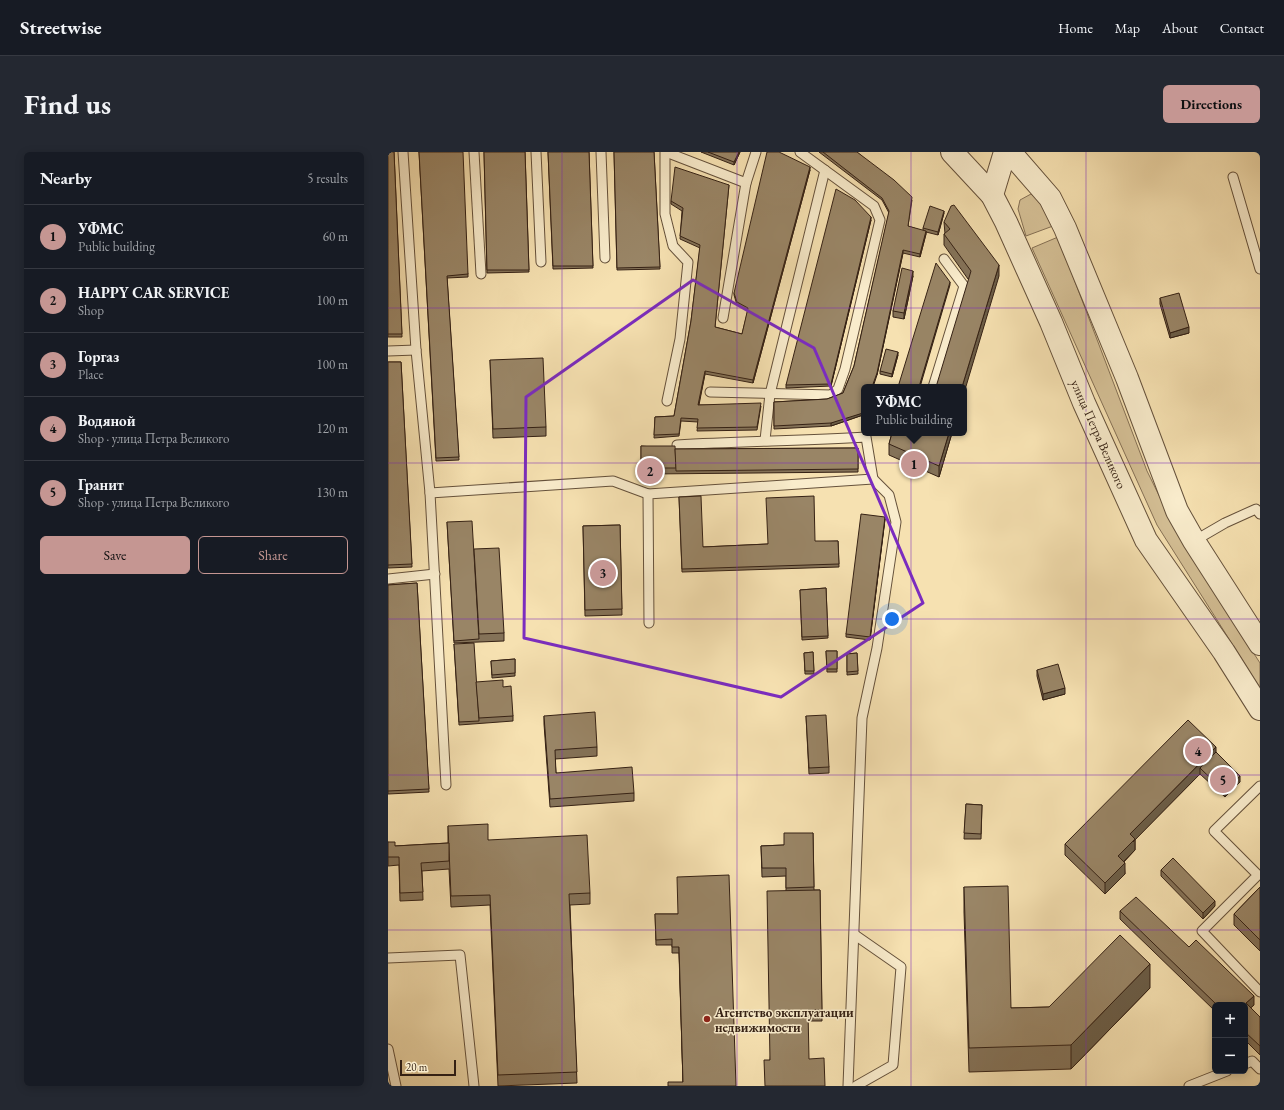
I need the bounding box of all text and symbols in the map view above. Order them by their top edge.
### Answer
text: Streetwise [20,15,102,40]
text: Home [1058,19,1093,37]
text: Map [1115,19,1140,37]
text: About [1162,19,1198,37]
text: Contact [1220,19,1264,37]
button: Directions [1163,85,1260,123]
text: Find us [24,86,111,122]
text: Nearby [40,167,92,189]
text: 5 results [307,170,348,187]
text: УФМС [78,219,124,238]
text: 1 [50,228,56,245]
text: 60 m [323,228,348,245]
text: Public building [78,238,155,255]
text: HAPPY CAR SERVICE [78,283,229,302]
text: 2 [50,292,56,309]
text: 100 m [317,292,348,309]
text: Shop [78,302,104,319]
text: Горгаз [78,347,119,366]
text: 3 [50,356,56,373]
text: 100 m [317,356,348,373]
text: Place [78,366,104,383]
street label: улица Петра Великого [1067,377,1130,491]
popup [861,384,967,436]
text: УФМС [876,392,921,411]
text: Водяной [78,411,135,430]
text: Public building [876,411,952,428]
text: 4 [50,420,56,437]
text: 120 m [317,420,348,437]
text: Shop · улица Петра Великого [78,430,229,447]
pin: 1 [901,449,927,479]
pin: 2 [637,456,663,486]
text: Гранит [78,475,124,494]
text: 5 [50,484,56,501]
text: 130 m [317,484,348,501]
text: Shop · улица Петра Великого [78,494,229,511]
button: Save [40,536,190,574]
button: Share [198,536,348,574]
pin: 3 [590,558,616,588]
your location [882,609,902,629]
pin: 4 [1185,736,1211,766]
pin: 5 [1210,765,1236,795]
map controls [1212,1002,1248,1074]
button: + [1212,1002,1248,1038]
place label: Агентство эксплуатации недвижимости [714,1004,854,1036]
marker: Агентство эксплуатации недвижимости [702,1014,712,1024]
button: − [1212,1038,1248,1074]
scale bar [400,1058,456,1077]
text: 20 m [406,1060,427,1074]

